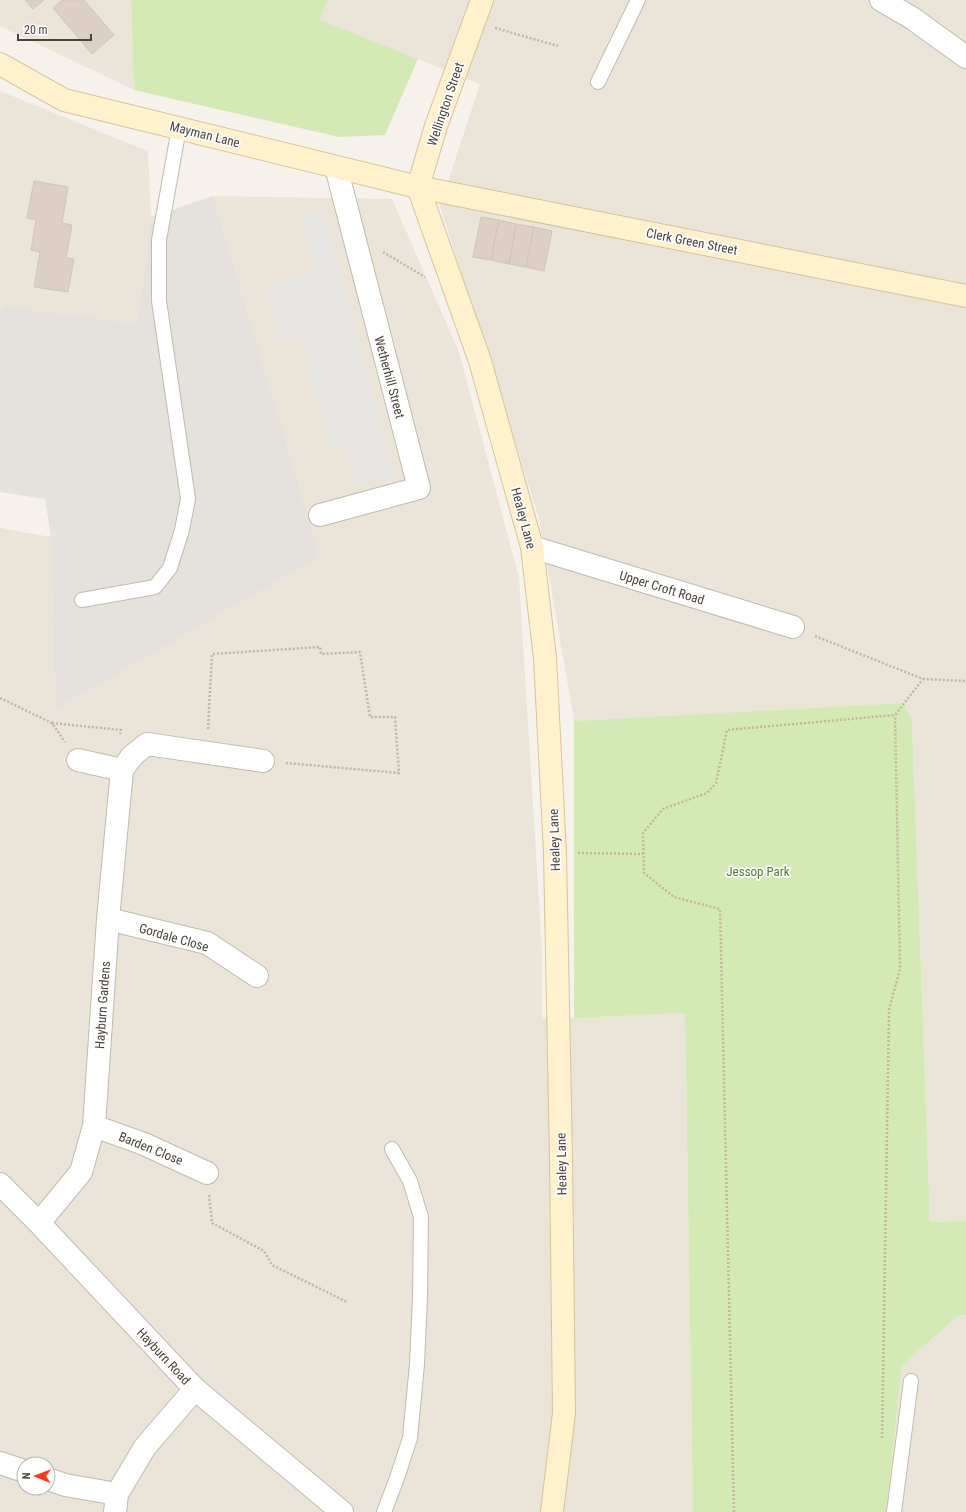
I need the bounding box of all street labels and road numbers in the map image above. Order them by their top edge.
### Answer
street label: Wellington Street [424,60,467,148]
street label: Mayman Lane [168,119,241,150]
street label: Clerk Green Street [645,225,739,258]
street label: Wetherhill Street [371,334,408,420]
street label: Healey Lane [508,486,539,550]
street label: Upper Croft Road [618,567,706,608]
street label: Healey Lane [546,808,563,872]
street label: Gordale Close [137,920,210,955]
street label: Hayburn Gardens [92,961,113,1049]
street label: Barden Close [117,1129,185,1168]
street label: Healey Lane [553,1133,570,1195]
street label: Hayburn Road [134,1325,194,1388]

